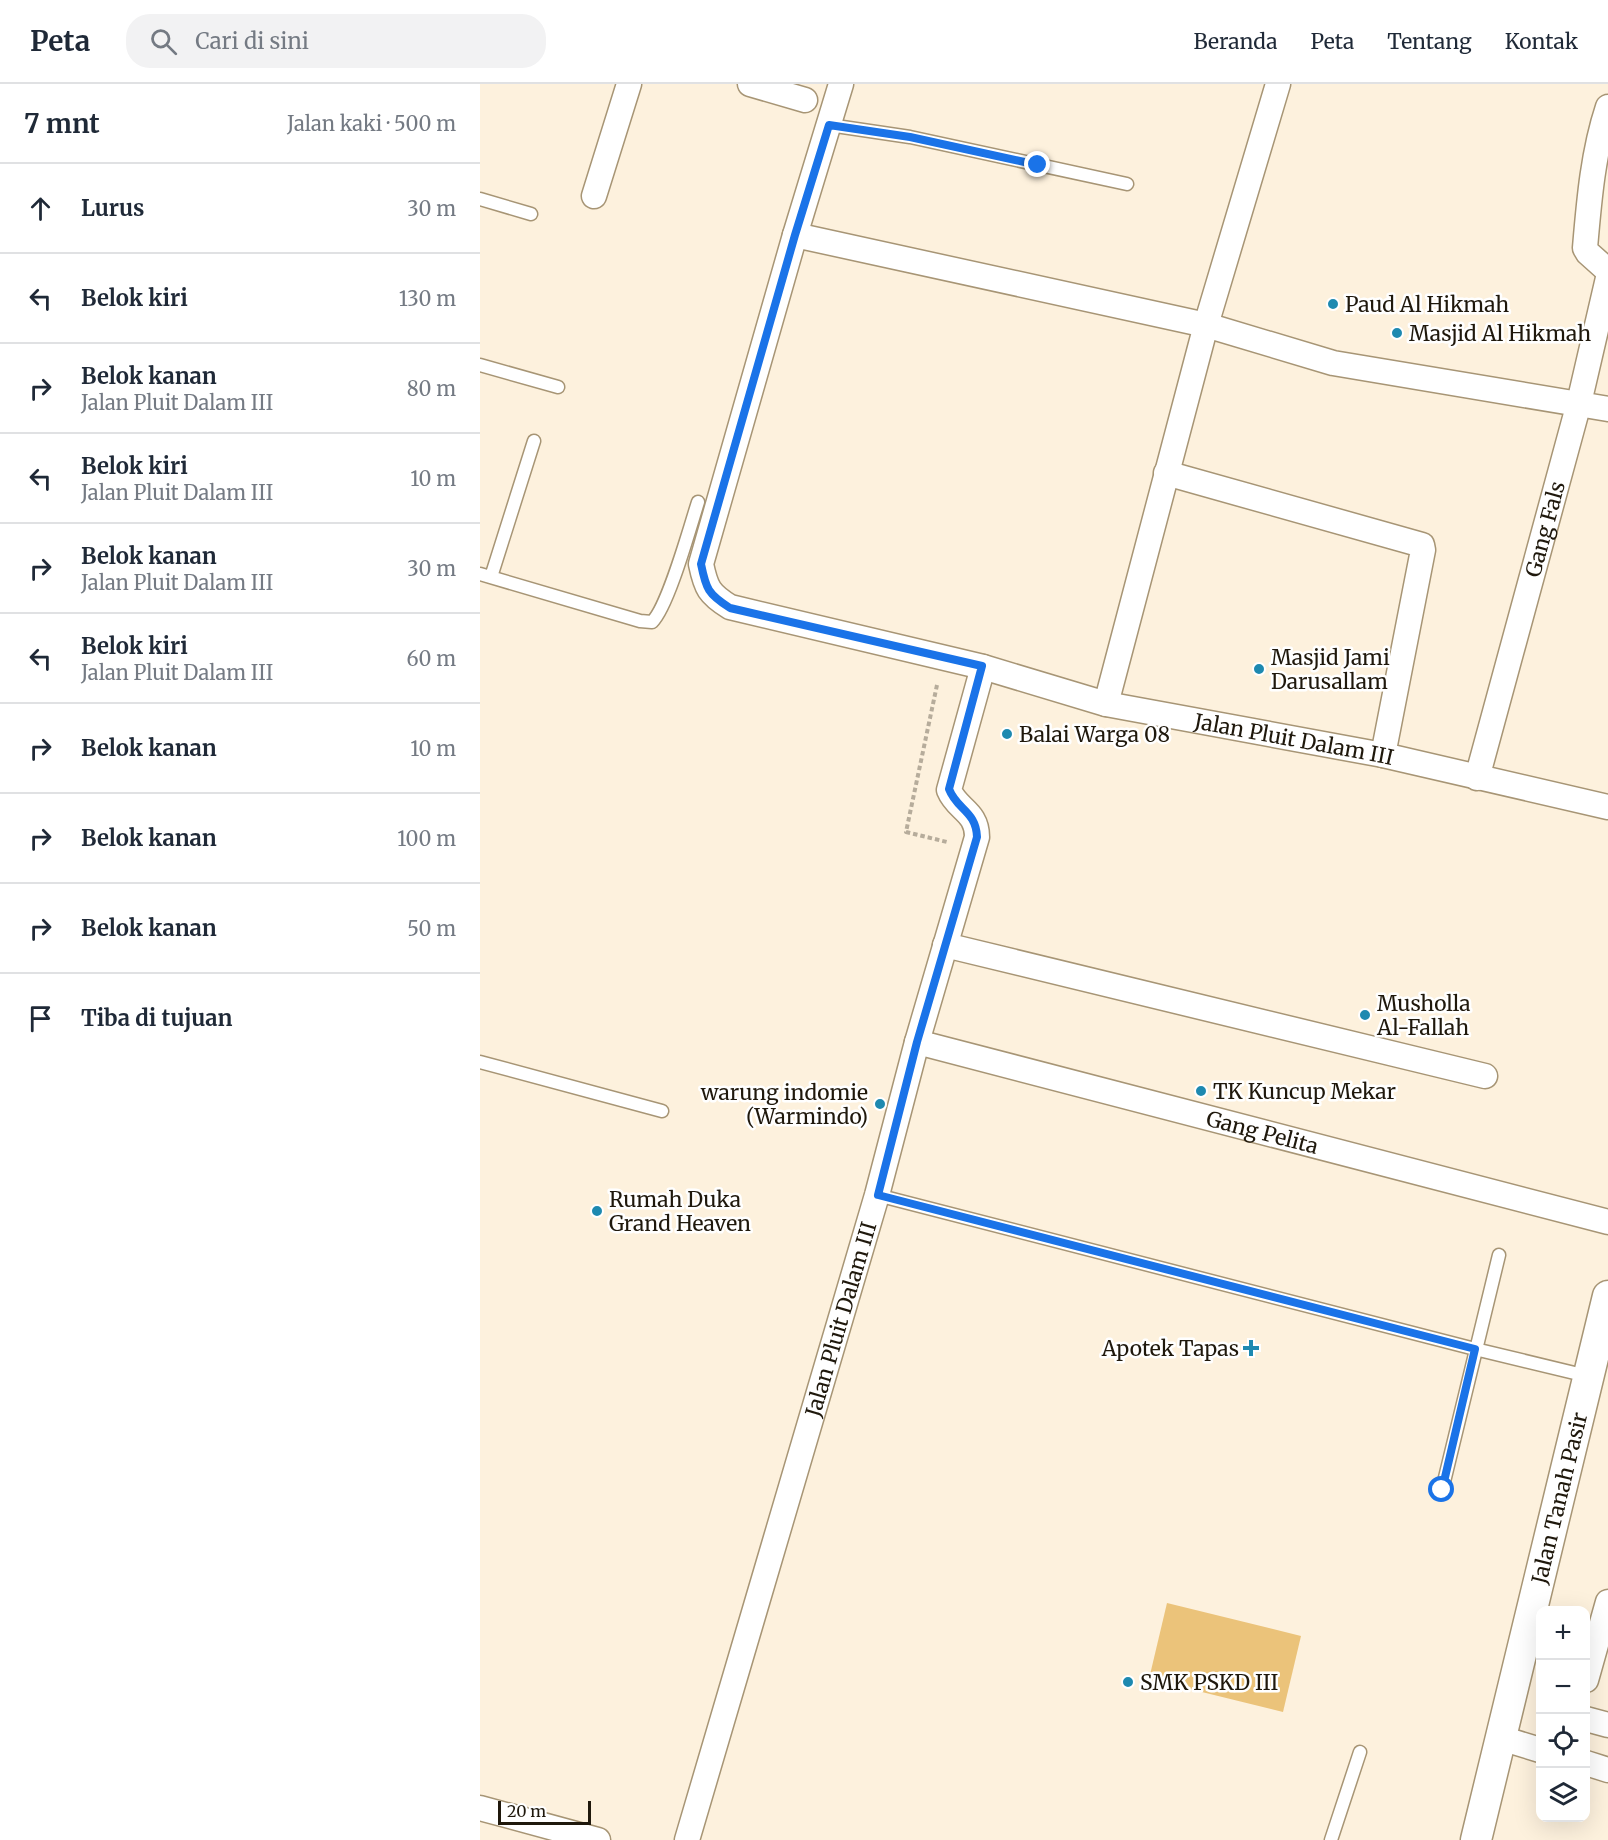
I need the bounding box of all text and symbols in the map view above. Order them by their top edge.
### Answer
search box [126,14,546,68]
text: Peta [30,23,90,59]
icon: search [147,25,180,58]
text: Cari di sini [195,27,309,55]
text: Beranda [1193,28,1277,55]
text: Peta [1310,28,1354,55]
text: Tentang [1387,28,1472,55]
text: Kontak [1505,28,1578,55]
text: 7 mnt [24,107,100,140]
text: Jalan kaki · 500 m [287,111,456,136]
route end [1024,151,1050,177]
icon: ahead [24,192,57,225]
text: Lurus [81,194,144,222]
text: 30 m [407,196,456,221]
icon: left [24,282,57,315]
text: Belok kiri [81,284,188,312]
text: 130 m [399,286,456,311]
place label: Paud Al Hikmah [1345,291,1509,318]
marker: Paud Al Hikmah [1326,297,1340,311]
place label: Masjid Al Hikmah [1409,320,1591,347]
marker: Masjid Al Hikmah [1390,326,1404,340]
text: Belok kanan [81,362,217,390]
icon: right [24,372,57,405]
text: 80 m [407,376,456,401]
text: Jalan Pluit Dalam III [81,390,273,415]
text: Belok kiri [81,452,188,480]
icon: left [24,462,57,495]
text: 10 m [410,466,456,491]
street label: Gang Fals [1519,478,1571,580]
text: Jalan Pluit Dalam III [81,480,273,505]
text: Belok kanan [81,542,217,570]
icon: right [24,552,57,585]
text: 30 m [407,556,456,581]
text: Jalan Pluit Dalam III [81,570,273,595]
text: Belok kiri [81,632,188,660]
icon: left [24,642,57,675]
place label: Masjid Jami Darusallam [1271,644,1390,695]
text: 60 m [406,646,456,671]
text: Jalan Pluit Dalam III [81,660,273,685]
marker: Masjid Jami Darusallam [1252,662,1266,676]
street label: Jalan Pluit Dalam III [1191,707,1396,771]
place label: Balai Warga 08 [1019,721,1170,748]
marker: Balai Warga 08 [1000,727,1014,741]
icon: right [24,732,57,765]
text: Belok kanan [81,734,217,762]
text: 10 m [410,736,456,761]
icon: right [24,822,57,855]
text: Belok kanan [81,824,217,852]
text: 100 m [397,826,456,851]
icon: right [24,912,57,945]
text: Belok kanan [81,914,217,942]
text: 50 m [407,916,456,941]
place label: Musholla Al-Fallah [1376,990,1471,1041]
icon: arrive [24,1002,57,1035]
text: Tiba di tujuan [81,1004,232,1032]
marker: Musholla Al-Fallah [1358,1008,1372,1022]
place label: TK Kuncup Mekar [1213,1078,1396,1105]
place label: warung indomie (Warmindo) [700,1079,868,1130]
marker: TK Kuncup Mekar [1194,1084,1208,1098]
marker: warung indomie (Warmindo) [873,1097,887,1111]
street label: Gang Pelita [1204,1104,1321,1159]
place label: Rumah Duka Grand Heaven [609,1186,751,1237]
marker: Rumah Duka Grand Heaven [590,1204,604,1218]
street label: Jalan Pluit Dalam III [799,1218,882,1421]
place label: Apotek Tapas [1101,1335,1239,1362]
marker: Apotek Tapas [1244,1341,1258,1355]
street label: Jalan Tanah Pasir [1525,1409,1593,1587]
route start [1428,1476,1454,1502]
map controls [1536,1606,1590,1822]
button: + [1536,1606,1590,1660]
button: − [1536,1660,1590,1714]
place label: SMK PSKD III [1140,1669,1278,1696]
marker: SMK PSKD III [1121,1675,1135,1689]
button: locate [1536,1714,1590,1768]
button: layers [1536,1768,1590,1822]
scale bar [498,1798,591,1826]
text: 20 m [507,1801,546,1821]

